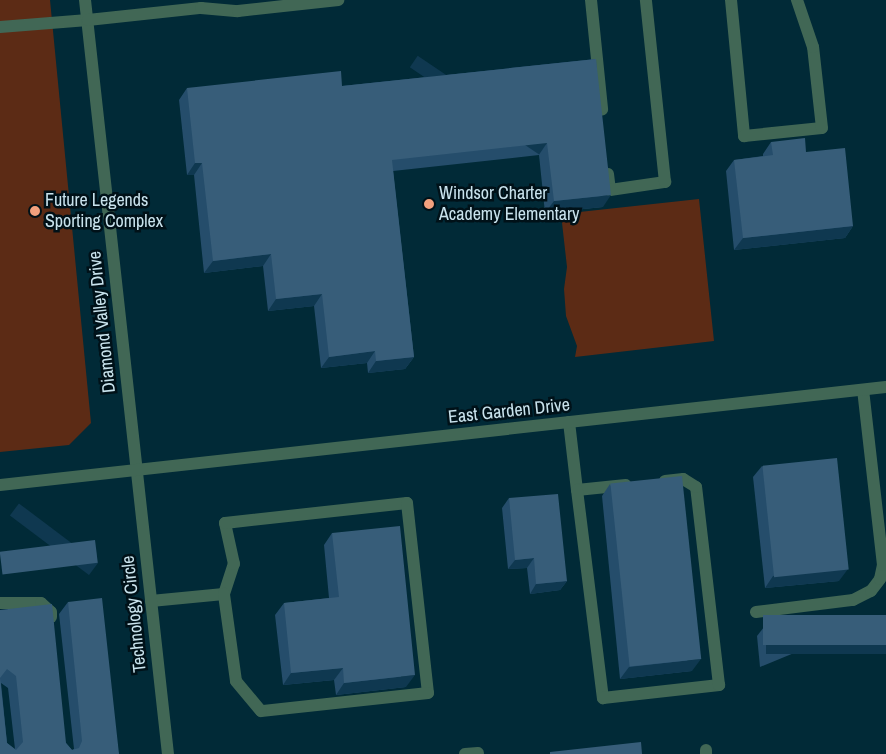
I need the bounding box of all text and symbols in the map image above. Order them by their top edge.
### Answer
place label: Windsor Charter Academy Elementary [439,183,579,225]
place label: Future Legends Sporting Complex [45,190,163,232]
marker: Windsor Charter Academy Elementary [423,198,435,210]
marker: Future Legends Sporting Complex [29,205,41,217]
street label: Diamond Valley Drive [84,250,120,394]
street label: East Garden Drive [447,394,571,428]
street label: Technology Circle [117,555,151,673]

